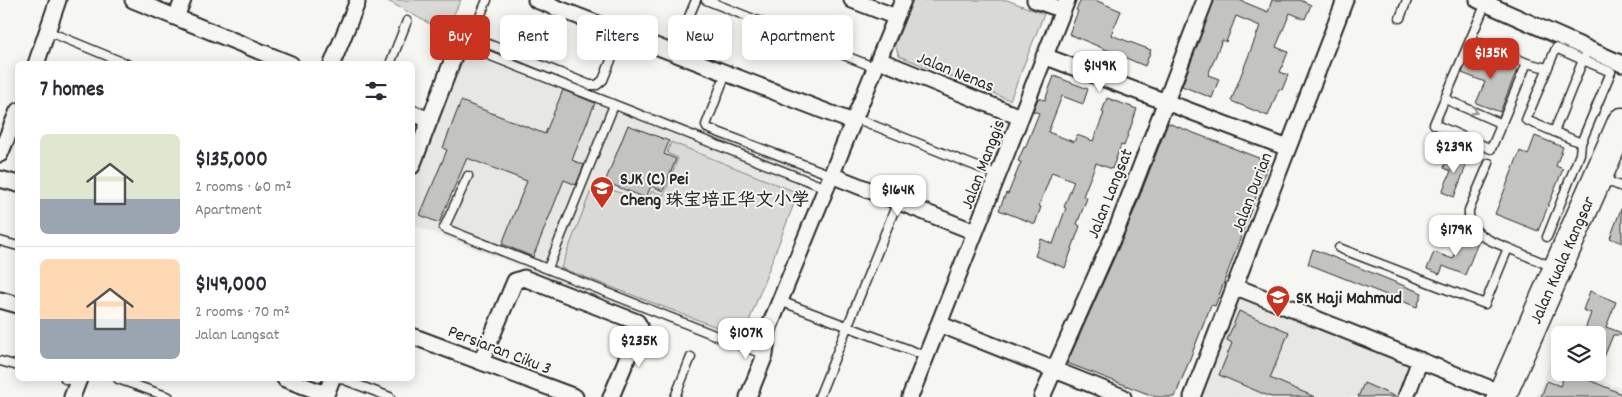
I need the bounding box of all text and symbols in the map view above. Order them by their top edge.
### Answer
chip: Buy [430,15,490,60]
chip: Rent [500,15,567,60]
chip: Filters [577,15,658,60]
chip: New [668,15,732,60]
chip: Apartment [742,15,853,60]
pin: $135K [1456,38,1526,80]
text: $135K [1474,42,1508,65]
street label: Jalan Nenas [913,46,997,100]
pin: $149K [1065,51,1135,93]
text: $149K [1084,55,1116,78]
text: 7 homes [40,76,104,106]
icon: filters [362,77,390,105]
one-way arrow [1469,105,1478,116]
street label: Jalan Manggis [956,116,1013,213]
pin: $239K [1419,132,1489,174]
text: $239K [1436,136,1472,159]
street label: Jalan Langsat [1082,145,1141,243]
text: $135,000 [195,146,268,176]
street label: Jalan Durian [1227,149,1280,237]
icon: home [80,154,140,214]
place label: SJK (C) Pei Cheng 珠宝培正华文小学 [620,168,809,214]
pin: $164K [863,174,933,217]
school or university icon: SJK (C) Pei Cheng 珠宝培正华文小学 [589,175,615,209]
text: 2 rooms · 60 m² [195,176,292,199]
text: $164K [881,179,915,202]
street label: Jalan Kuala Kangsar [1525,193,1603,329]
text: Apartment [195,199,262,222]
pin: $179K [1421,214,1491,257]
text: $179K [1440,219,1472,242]
text: $149,000 [195,271,267,301]
icon: home [80,279,140,339]
school or university icon: SK Haji Mahmud [1265,284,1291,318]
place label: SK Haji Mahmud [1296,287,1402,312]
text: 2 rooms · 70 m² [195,301,290,324]
pin: $107K [711,318,781,360]
street label: Persiaran Ciku 3 [444,320,555,383]
text: $107K [729,322,763,345]
text: Jalan Langsat [195,324,279,347]
pin: $235K [604,326,674,368]
map controls [1551,326,1606,381]
button: layers [1551,326,1606,381]
text: $235K [620,330,658,353]

